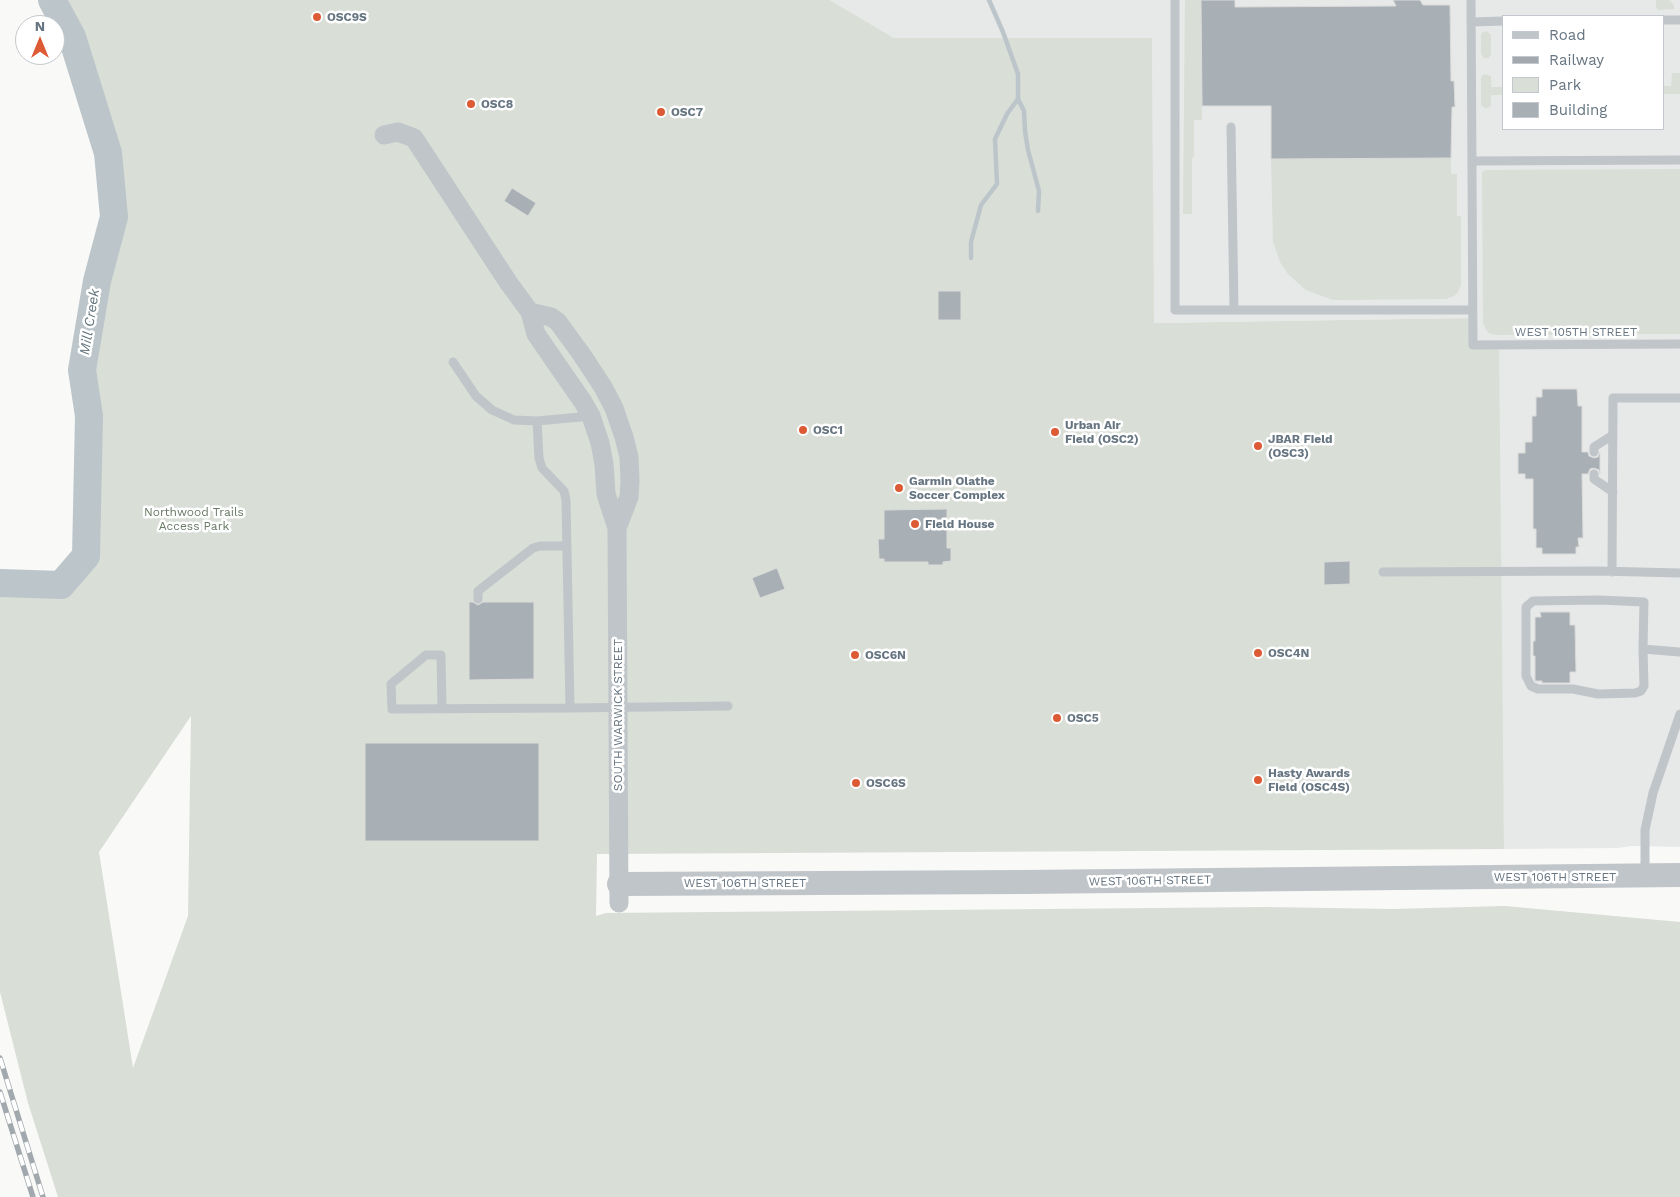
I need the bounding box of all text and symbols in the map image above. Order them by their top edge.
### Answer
place label: OSC9S [327,10,367,24]
marker: OSC9S [311,11,323,23]
north arrow [15,15,65,65]
legend [1502,15,1665,130]
text: N [35,18,45,34]
text: Road [1549,26,1586,44]
text: Railway [1549,51,1604,69]
text: Park [1549,76,1581,94]
place label: OSC8 [481,97,513,111]
marker: OSC8 [465,98,477,110]
text: Building [1549,101,1607,119]
place label: OSC7 [671,105,703,119]
marker: OSC7 [655,106,667,118]
water label: Mill Creek [76,288,104,356]
street label: WEST 105TH STREET [1515,325,1637,339]
place label: Urban Air Field (OSC2) [1065,418,1139,446]
place label: OSC1 [813,423,843,437]
marker: OSC1 [797,424,809,436]
marker: Urban Air Field (OSC2) [1049,426,1061,438]
place label: JBAR Field (OSC3) [1268,432,1333,460]
marker: JBAR Field (OSC3) [1252,440,1264,452]
place label: Garmin Olathe Soccer Complex [909,474,1005,502]
marker: Garmin Olathe Soccer Complex [893,482,905,494]
park label: Northwood Trails Access Park [144,505,244,533]
place label: Field House [925,517,994,531]
marker: Field House [909,518,921,530]
street label: SOUTH WARWICK STREET [611,639,625,791]
place label: OSC4N [1268,646,1309,660]
marker: OSC4N [1252,647,1264,659]
place label: OSC6N [865,648,906,662]
marker: OSC6N [849,649,861,661]
place label: OSC5 [1067,711,1099,725]
marker: OSC5 [1051,712,1063,724]
place label: Hasty Awards Field (OSC4S) [1268,766,1350,794]
marker: Hasty Awards Field (OSC4S) [1252,774,1264,786]
place label: OSC6S [866,776,906,790]
marker: OSC6S [850,777,862,789]
street label: WEST 106TH STREET [1494,870,1616,884]
street label: WEST 106TH STREET [1089,873,1211,889]
street label: WEST 106TH STREET [684,876,806,890]

